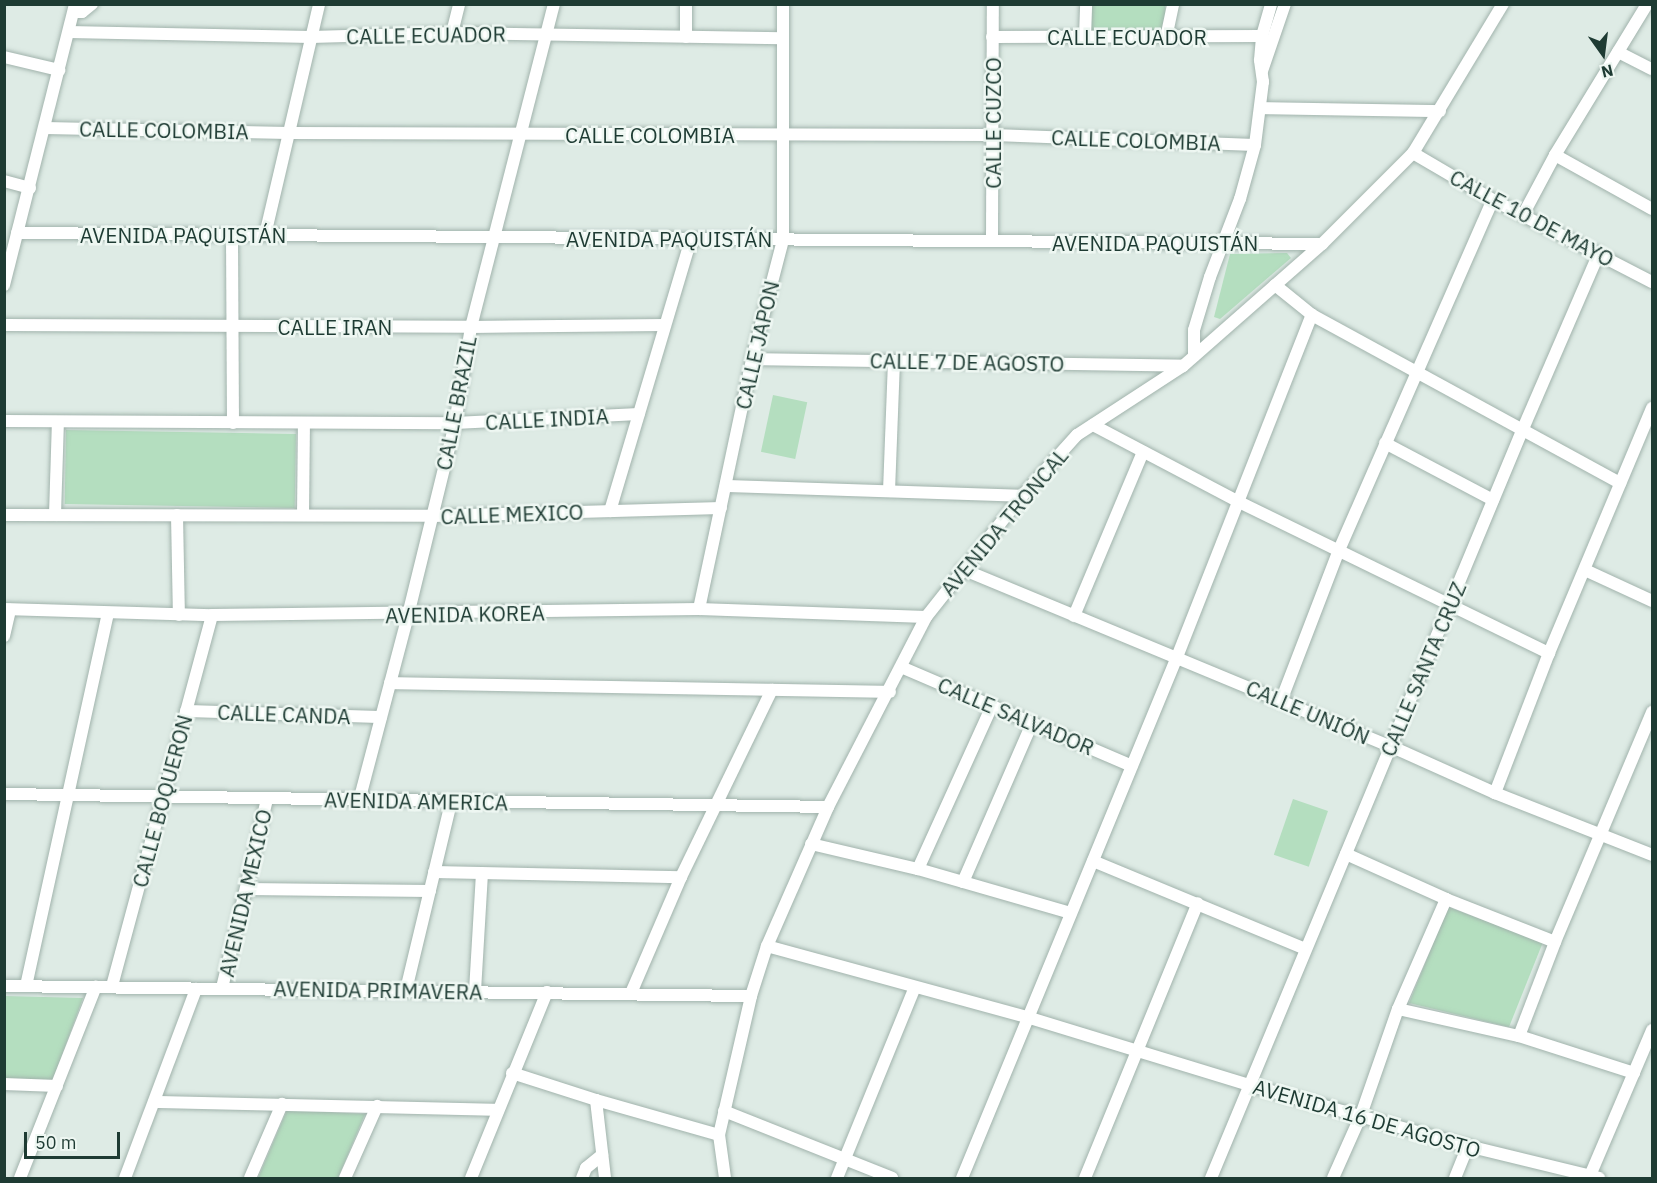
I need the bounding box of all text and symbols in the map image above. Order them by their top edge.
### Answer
street label: CALLE ECUADOR [346,21,506,49]
street label: CALLE ECUADOR [1047,24,1207,50]
north arrow [1573,24,1633,84]
street label: CALLE CUZCO [980,57,1006,189]
text: N [1599,60,1615,83]
street label: CALLE COLOMBIA [79,116,249,144]
street label: CALLE COLOMBIA [565,122,735,148]
street label: CALLE COLOMBIA [1051,124,1221,156]
street label: CALLE 10 DE MAYO [1446,164,1618,272]
street label: AVENIDA PAQUISTÁN [80,222,286,248]
street label: AVENIDA PAQUISTÁN [566,226,772,252]
street label: AVENIDA PAQUISTÁN [1052,230,1258,256]
street label: CALLE JAPON [730,278,784,412]
street label: CALLE IRAN [278,314,392,340]
street label: CALLE BRAZIL [431,334,481,472]
street label: CALLE 7 DE AGOSTO [870,348,1064,376]
street label: CALLE INDIA [484,403,610,435]
street label: AVENIDA TRONCAL [935,443,1073,601]
street label: CALLE MEXICO [440,499,584,529]
street label: CALLE SANTA CRUZ [1375,578,1471,760]
street label: AVENIDA KOREA [385,600,545,628]
street label: CALLE SALVADOR [934,672,1098,760]
street label: CALLE UNIÓN [1242,675,1374,749]
street label: CALLE CANDA [217,699,351,729]
street label: CALLE BOQUERON [127,712,197,890]
street label: AVENIDA AMERICA [324,787,508,815]
street label: AVENIDA MEXICO [213,807,277,979]
street label: AVENIDA PRIMAVERA [273,976,483,1004]
street label: AVENIDA 16 DE AGOSTO [1250,1073,1484,1163]
scale bar [27,1120,123,1158]
text: 50 m [35,1131,77,1154]

